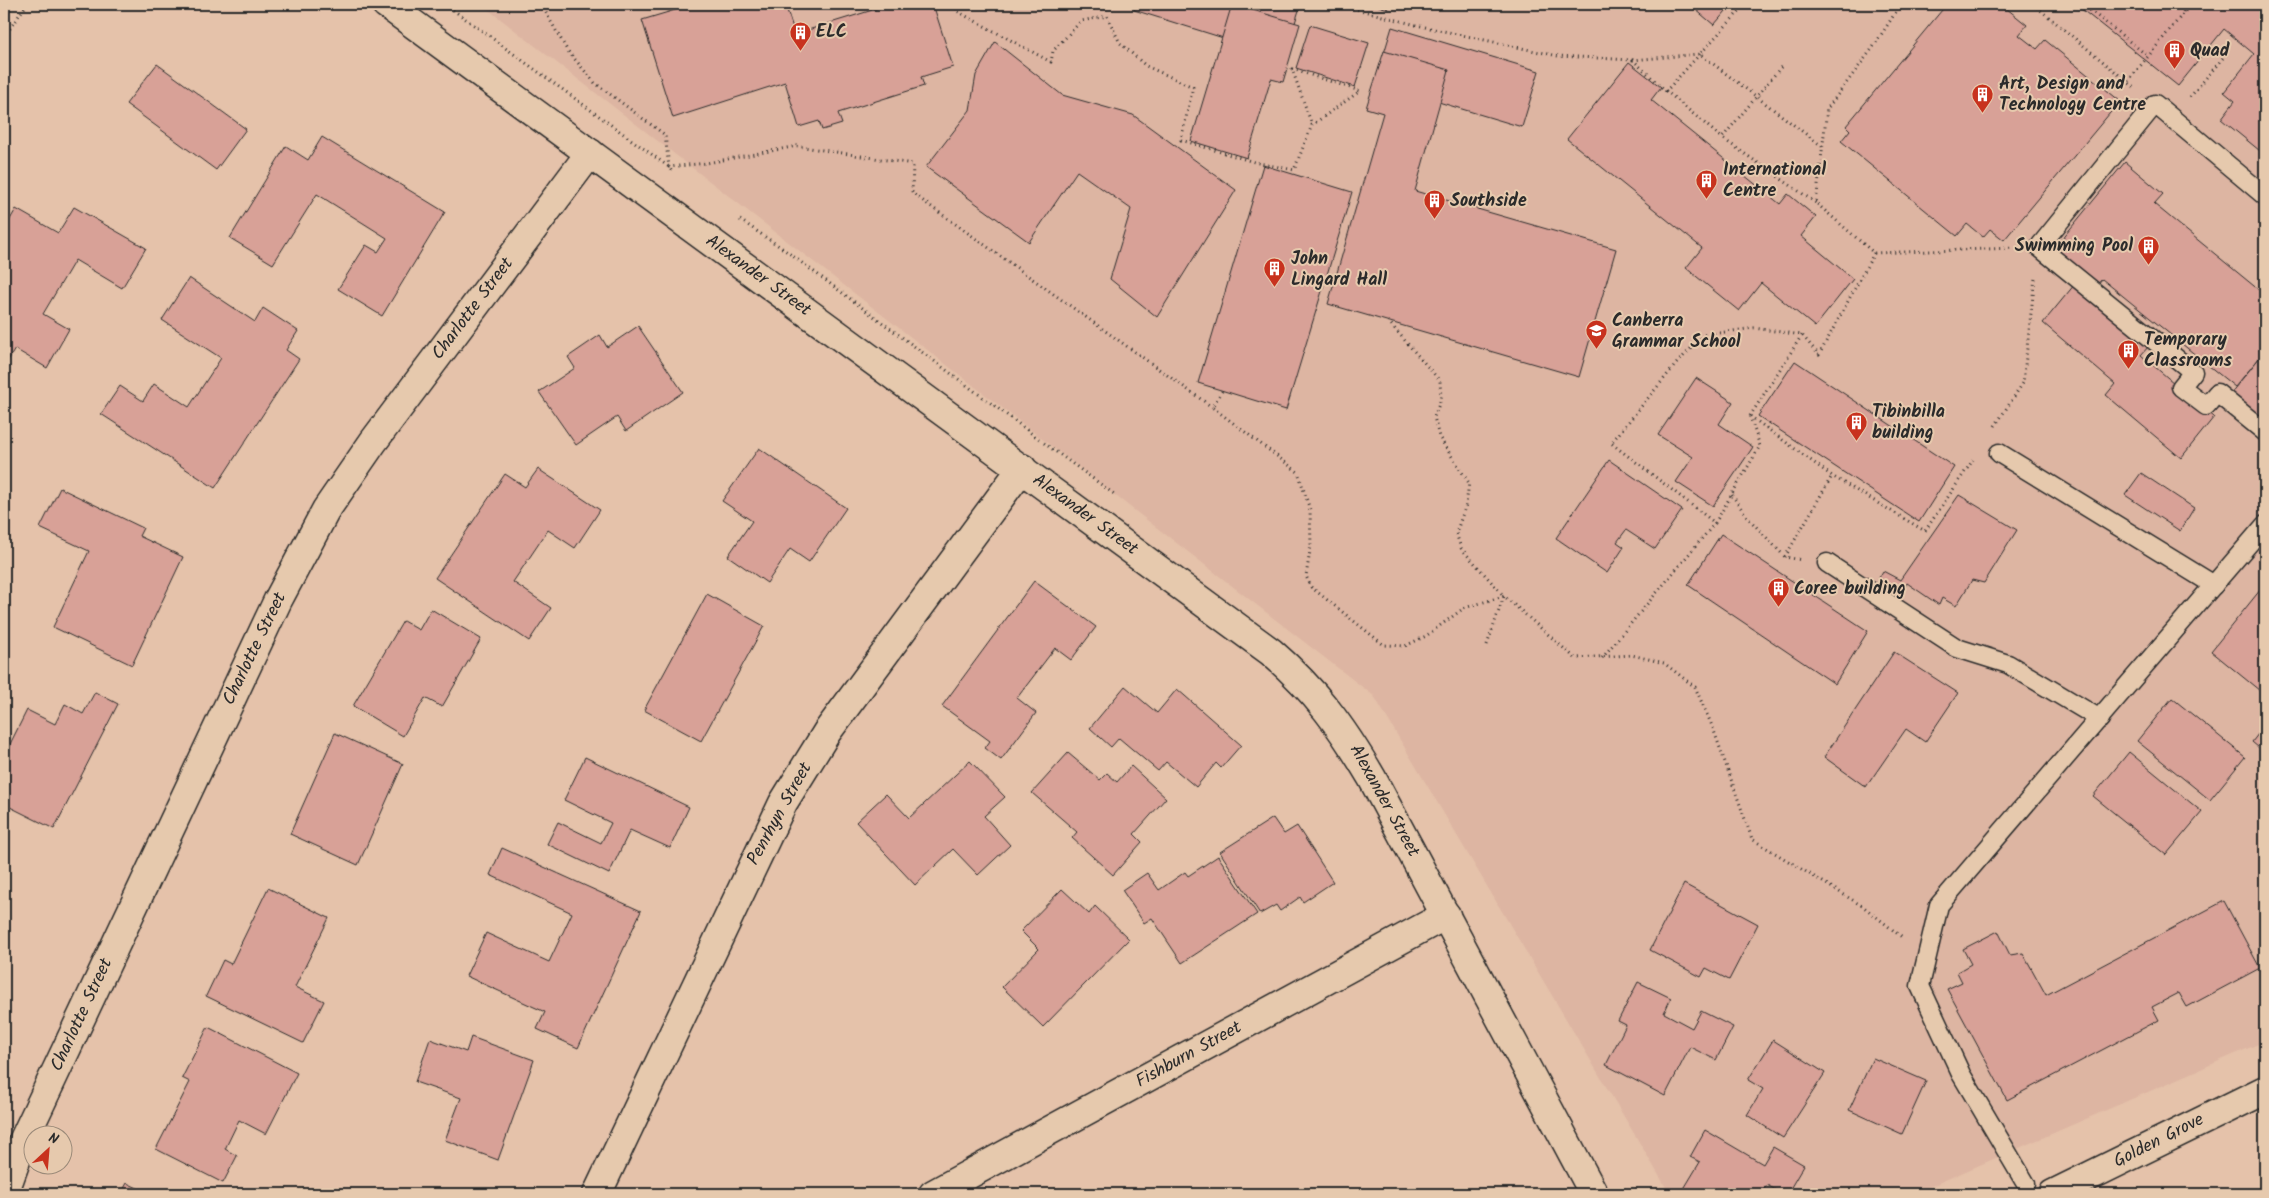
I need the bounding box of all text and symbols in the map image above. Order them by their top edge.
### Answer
place label: ELC [816,18,847,47]
building icon: ELC [788,20,812,51]
place label: Quad [2190,37,2230,66]
building icon: Quad [2162,39,2186,70]
place label: Art, Design and Technology Centre [1999,70,2146,120]
building icon: Art, Design and Technology Centre [1971,82,1995,113]
place label: International Centre [1723,156,1826,206]
building icon: International Centre [1695,168,1719,199]
place label: Southside [1450,187,1527,216]
building icon: Southside [1422,189,1446,220]
street label: Alexander Street [699,228,818,325]
place label: Swimming Pool [2015,232,2133,261]
building icon: Swimming Pool [2137,234,2161,265]
place label: John Lingard Hall [1291,245,1387,295]
street label: Charlotte Street [425,251,522,367]
building icon: John Lingard Hall [1263,257,1287,288]
place label: Canberra Grammar School [1612,307,1741,357]
school or university icon: Canberra Grammar School [1584,319,1608,350]
place label: Temporary Classrooms [2144,326,2233,376]
building icon: Temporary Classrooms [2116,338,2140,369]
place label: Tibinbilla building [1872,398,1945,448]
building icon: Tibinbilla building [1844,410,1868,441]
street label: Alexander Street [1026,467,1145,564]
place label: Coree building [1794,575,1906,604]
building icon: Coree building [1766,577,1790,608]
street label: Charlotte Street [215,587,295,710]
street label: Alexander Street [1341,739,1428,864]
street label: Penrhyn Street [740,756,821,871]
street label: Charlotte Street [43,953,121,1077]
street label: Fishburn Street [1131,1013,1248,1096]
street label: Golden Grove [2109,1106,2209,1176]
north arrow [22,1126,72,1176]
text: N [44,1127,62,1151]

